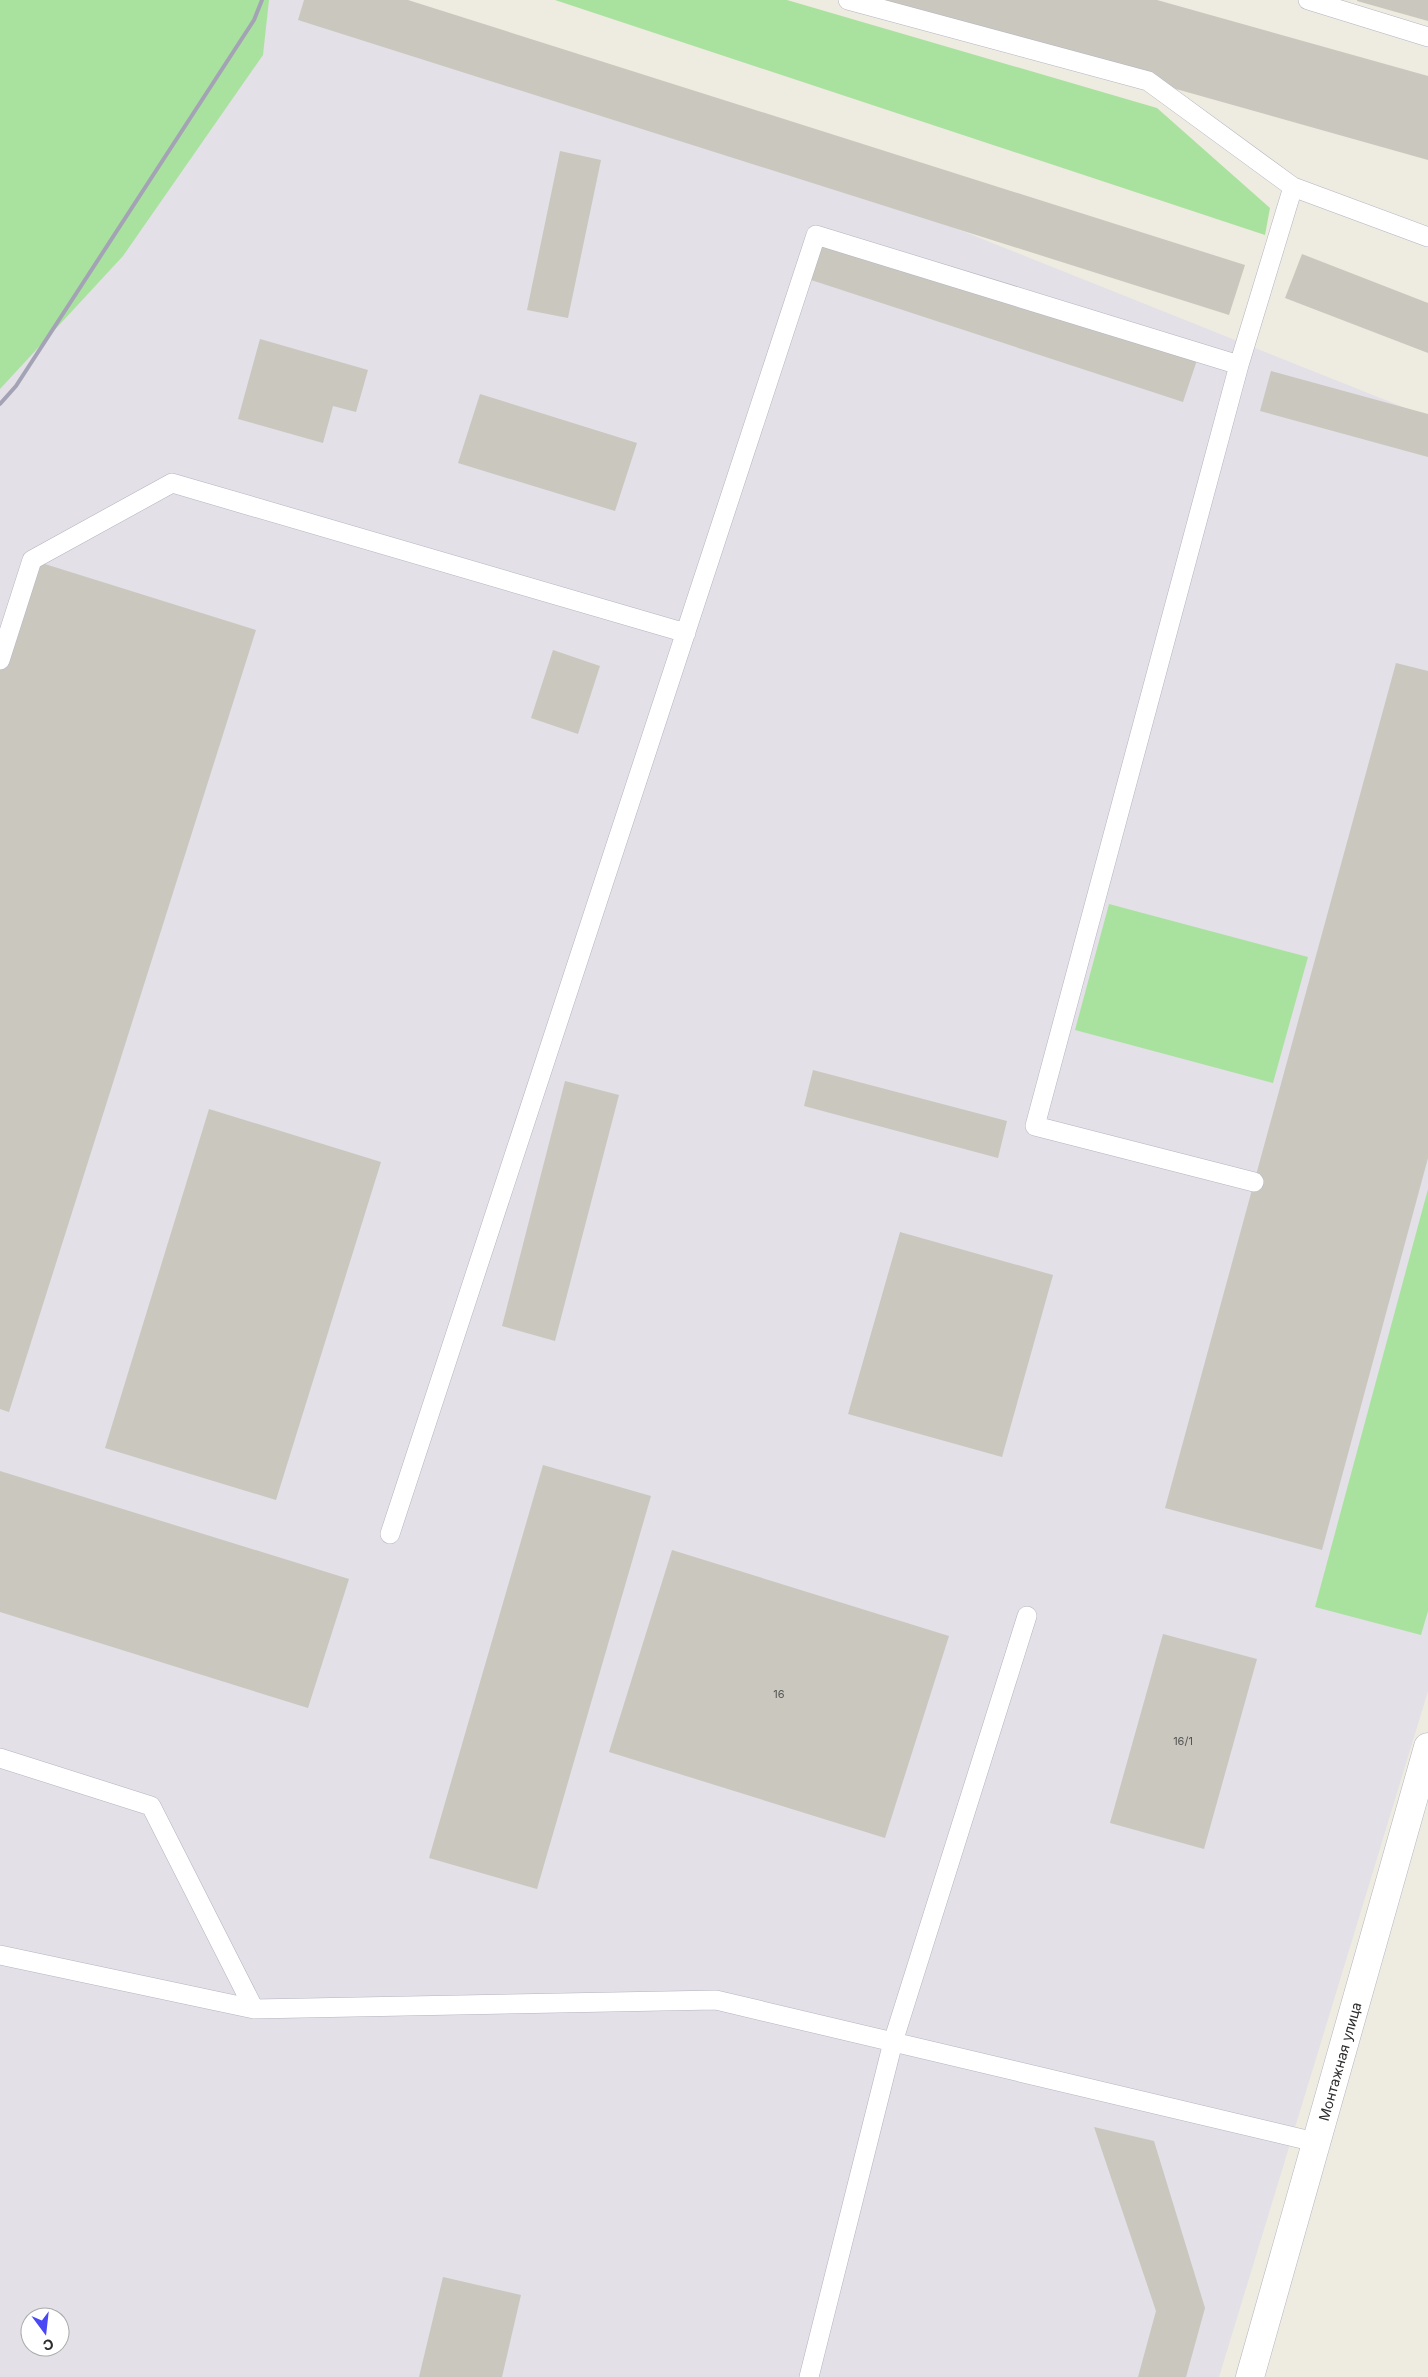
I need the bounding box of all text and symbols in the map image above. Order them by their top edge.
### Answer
house number: 16 [773,1687,785,1701]
house number: 16/1 [1173,1734,1193,1748]
street label: Монтажная улица [1314,2000,1364,2123]
north arrow [20,2307,70,2357]
text: С [41,2335,56,2355]

